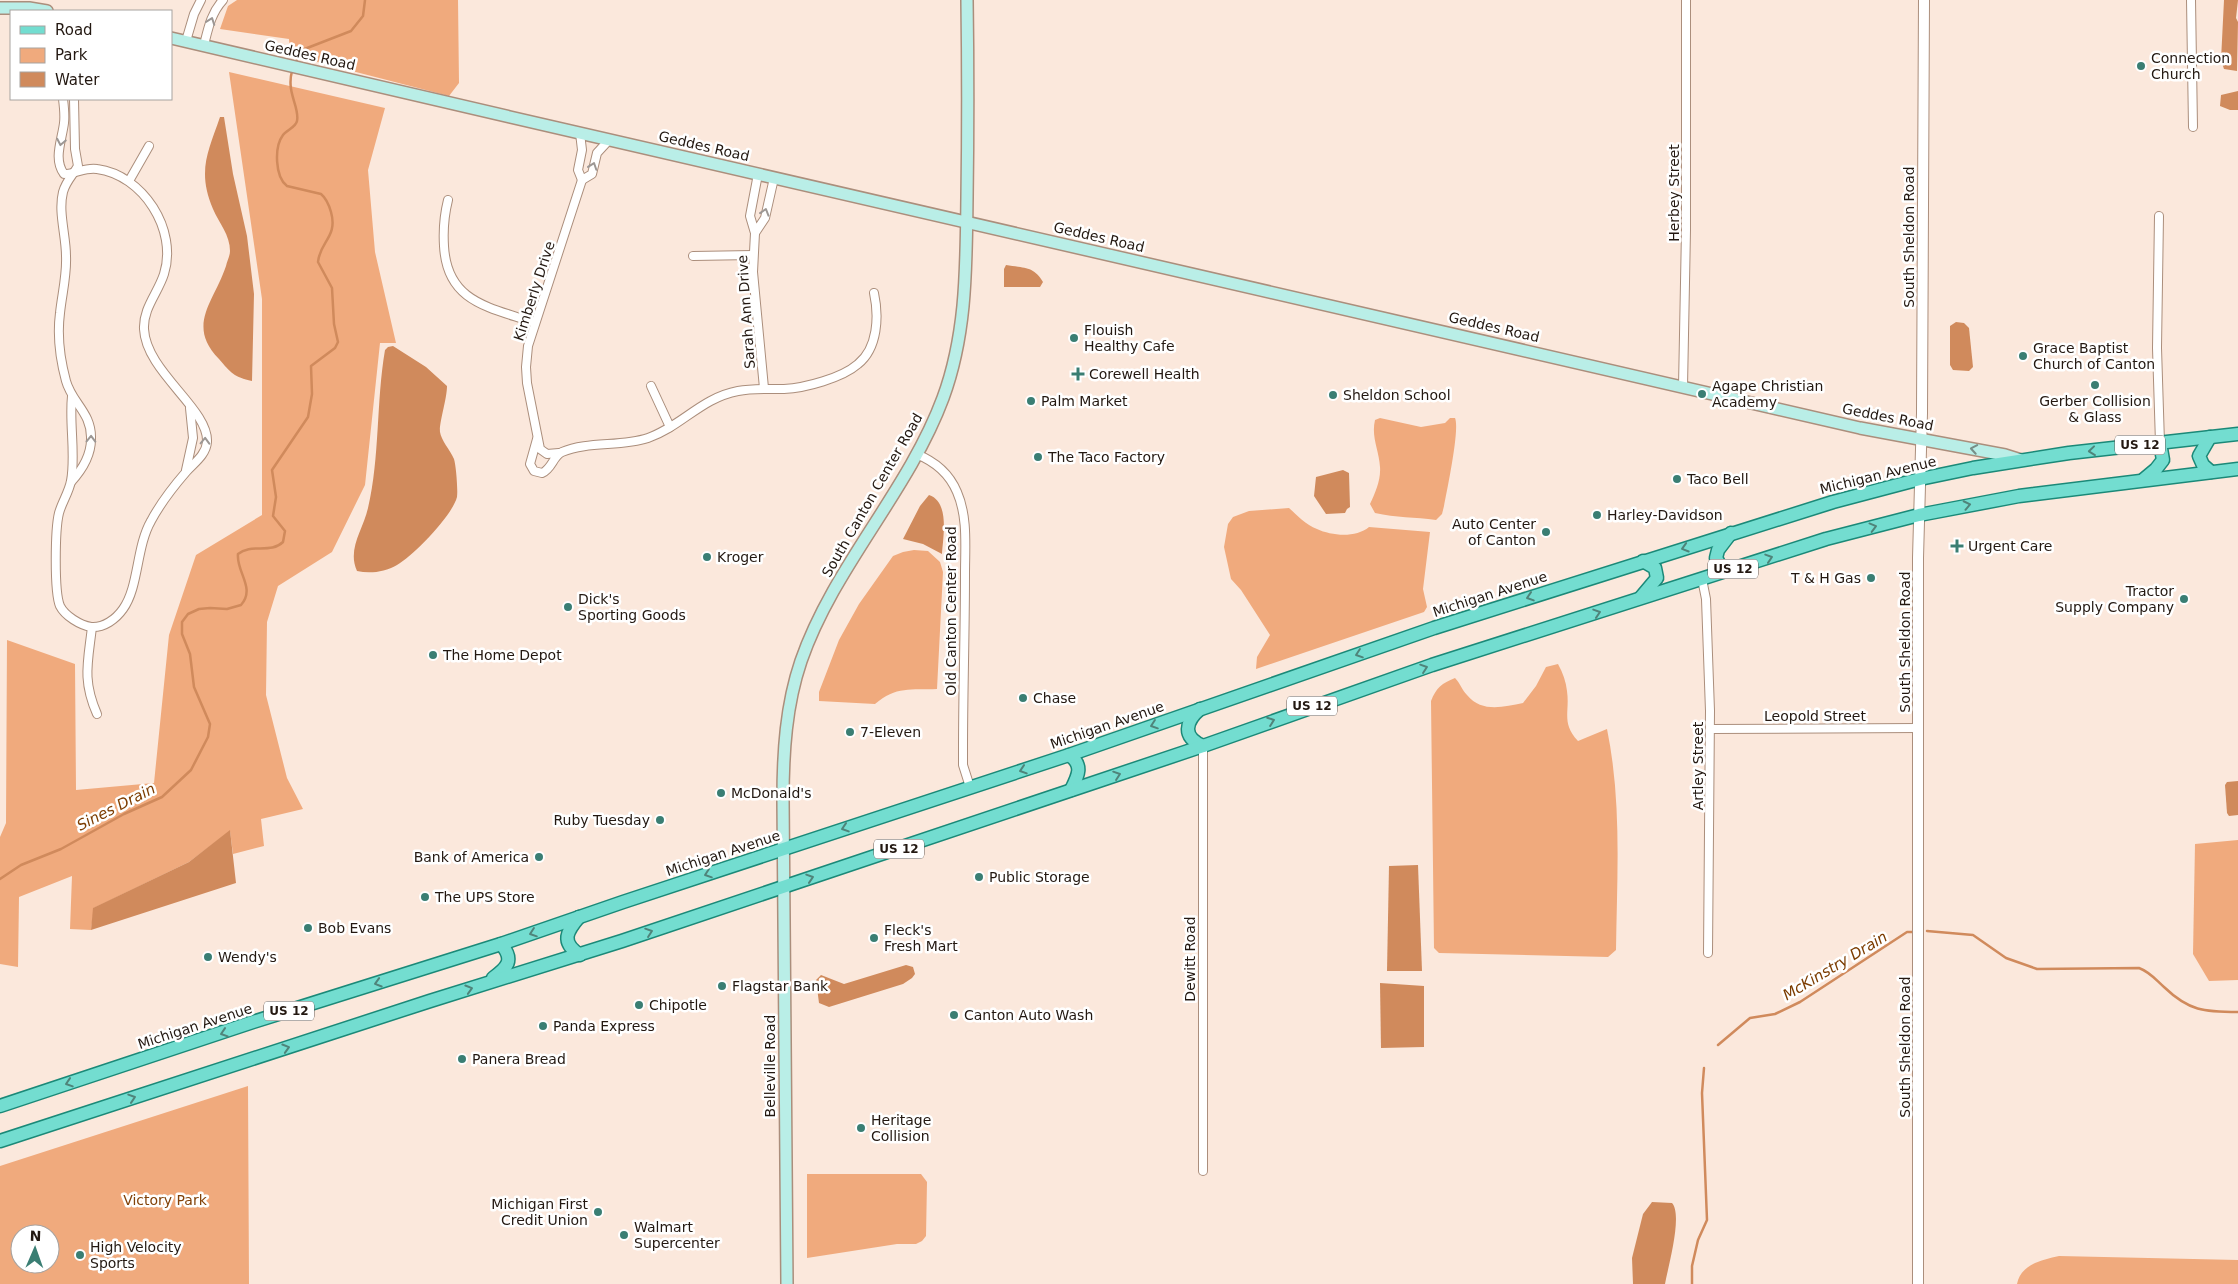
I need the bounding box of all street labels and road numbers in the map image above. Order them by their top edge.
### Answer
street label: Geddes Road [263,37,357,73]
street label: Geddes Road [657,128,751,164]
street label: Herbey Street [1666,144,1682,242]
street label: South Sheldon Road [1901,166,1917,308]
street label: Geddes Road [1052,219,1146,255]
street label: Kimberly Drive [510,239,558,343]
street label: Sarah Ann Drive [734,254,758,370]
street label: Geddes Road [1447,309,1541,345]
street label: Geddes Road [1841,400,1935,434]
street label: South Canton Center Road [818,410,926,580]
road number: US 12 [2115,436,2165,454]
street label: Michigan Avenue [1818,453,1938,497]
street label: Old Canton Center Road [943,526,959,696]
road number: US 12 [1708,560,1758,578]
street label: Michigan Avenue [1431,568,1549,620]
street label: South Sheldon Road [1897,571,1913,713]
road number: US 12 [1287,696,1337,716]
street label: Michigan Avenue [1048,698,1166,752]
street label: Leopold Street [1764,708,1866,724]
street label: Artley Street [1690,721,1706,810]
street label: Michigan Avenue [664,827,782,879]
road number: US 12 [874,840,924,859]
street label: Dewitt Road [1182,916,1198,1002]
street label: South Sheldon Road [1897,976,1913,1118]
street label: Michigan Avenue [136,1000,254,1052]
road number: US 12 [264,1001,314,1020]
street label: Belleville Road [762,1015,778,1117]

